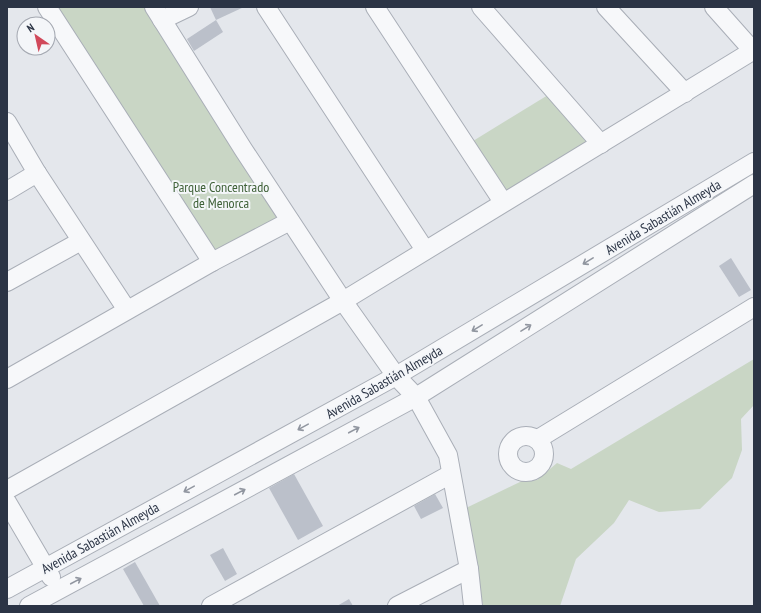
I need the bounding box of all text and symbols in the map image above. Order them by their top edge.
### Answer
north arrow [16,16,56,56]
text: N [24,20,37,35]
street label: Avenida Sabastián Almeyda [602,175,724,259]
park label: Parque Concentrado de Menorca [173,178,269,212]
one-way arrow [582,258,594,266]
one-way arrow [472,324,483,332]
one-way arrow [520,324,531,332]
street label: Avenida Sabastián Almeyda [322,341,446,423]
one-way arrow [297,424,309,431]
one-way arrow [348,426,360,434]
one-way arrow [183,486,195,494]
one-way arrow [233,488,245,495]
street label: Avenida Sabastián Almeyda [38,498,162,578]
one-way arrow [70,576,82,584]

